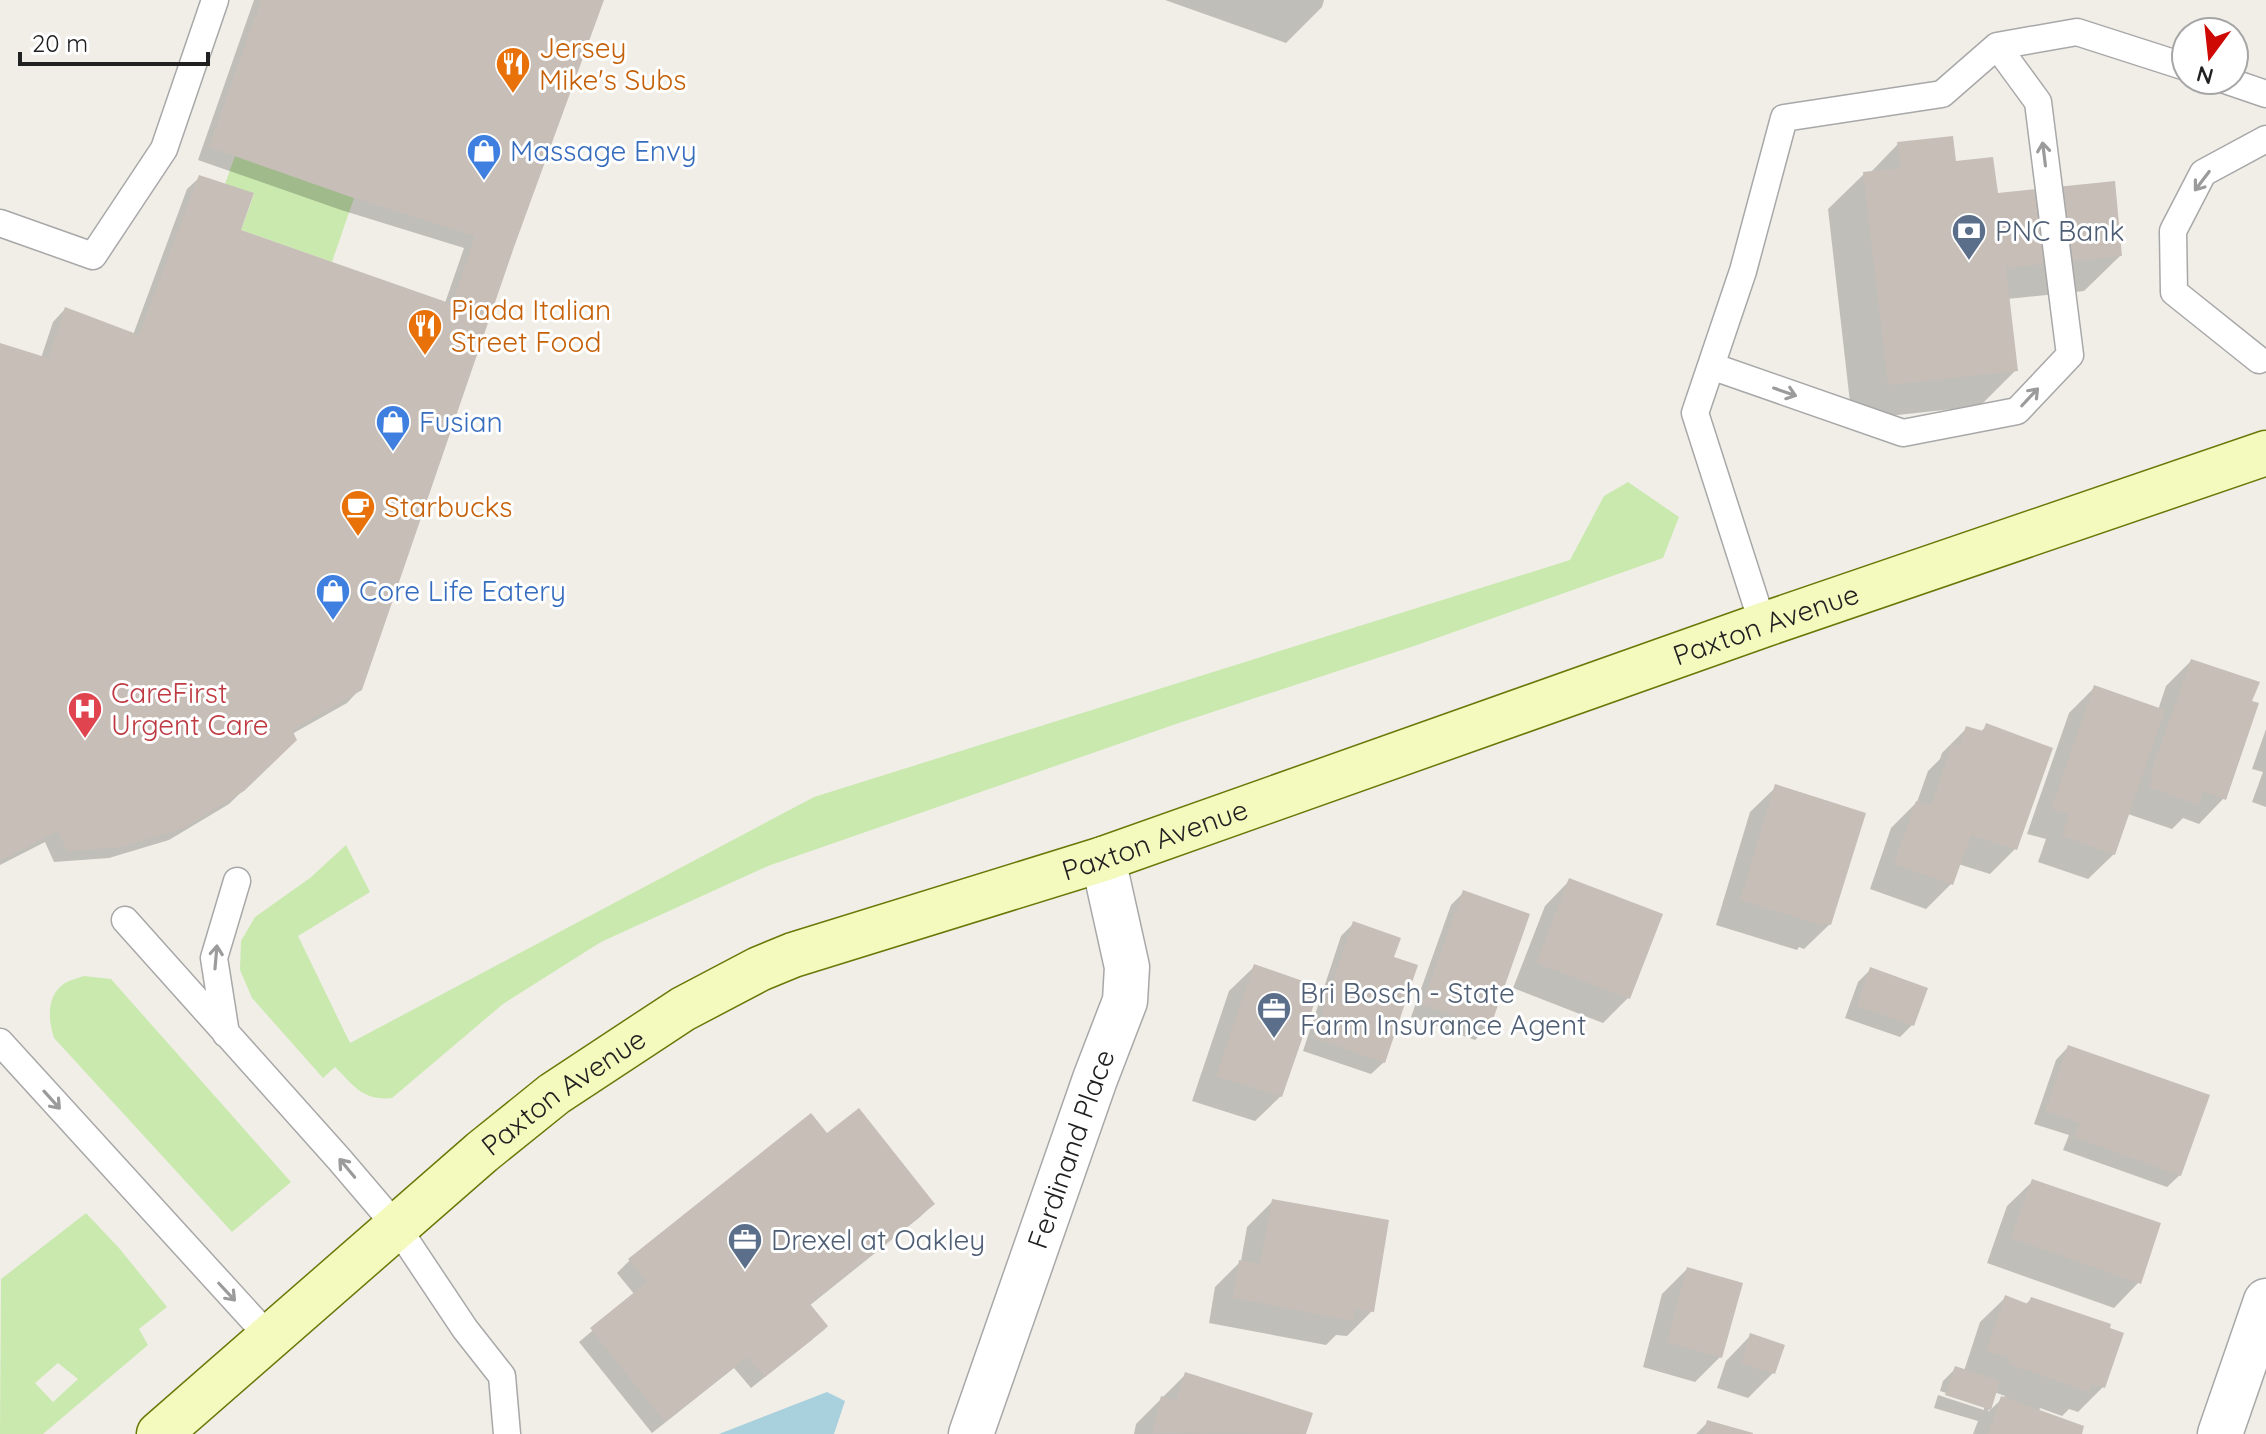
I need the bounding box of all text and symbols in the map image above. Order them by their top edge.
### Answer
scale bar [20,16,208,66]
north arrow [2170,16,2250,96]
text: 20 m [32,28,88,58]
place label: Jersey Mike's Subs [539,30,686,97]
restaurant icon: Jersey Mike's Subs [494,45,532,95]
text: N [2193,60,2216,91]
shop icon: Massage Envy [465,132,503,182]
place label: Massage Envy [510,133,697,168]
one-way arrow [2036,142,2051,167]
one-way arrow [2194,170,2211,191]
bank icon: PNC Bank [1950,212,1988,262]
place label: PNC Bank [1995,213,2124,248]
place label: Piada Italian Street Food [451,292,611,359]
restaurant icon: Piada Italian Street Food [406,307,444,357]
one-way arrow [1772,385,1797,400]
one-way arrow [2021,387,2040,407]
shop icon: Fusian [374,403,412,453]
place label: Fusian [419,404,503,439]
cafe icon: Starbucks [339,488,377,538]
place label: Starbucks [384,489,512,524]
shop icon: Core Life Eatery [314,572,352,622]
place label: Core Life Eatery [359,573,566,608]
street label: Paxton Avenue [1668,576,1863,673]
place label: CareFirst Urgent Care [111,675,269,742]
hospital icon: CareFirst Urgent Care [66,690,104,740]
street label: Paxton Avenue [1057,791,1252,888]
one-way arrow [209,944,224,971]
place label: Bri Bosch - State Farm Insurance Agent [1300,975,1587,1042]
office icon: Bri Bosch - State Farm Insurance Agent [1255,990,1293,1040]
street label: Paxton Avenue [474,1021,652,1163]
street label: Ferdinand Place [1019,1044,1122,1253]
one-way arrow [43,1089,61,1109]
one-way arrow [338,1158,356,1179]
office icon: Drexel at Oakley [726,1221,764,1271]
place label: Drexel at Oakley [771,1222,985,1257]
one-way arrow [218,1282,237,1302]

